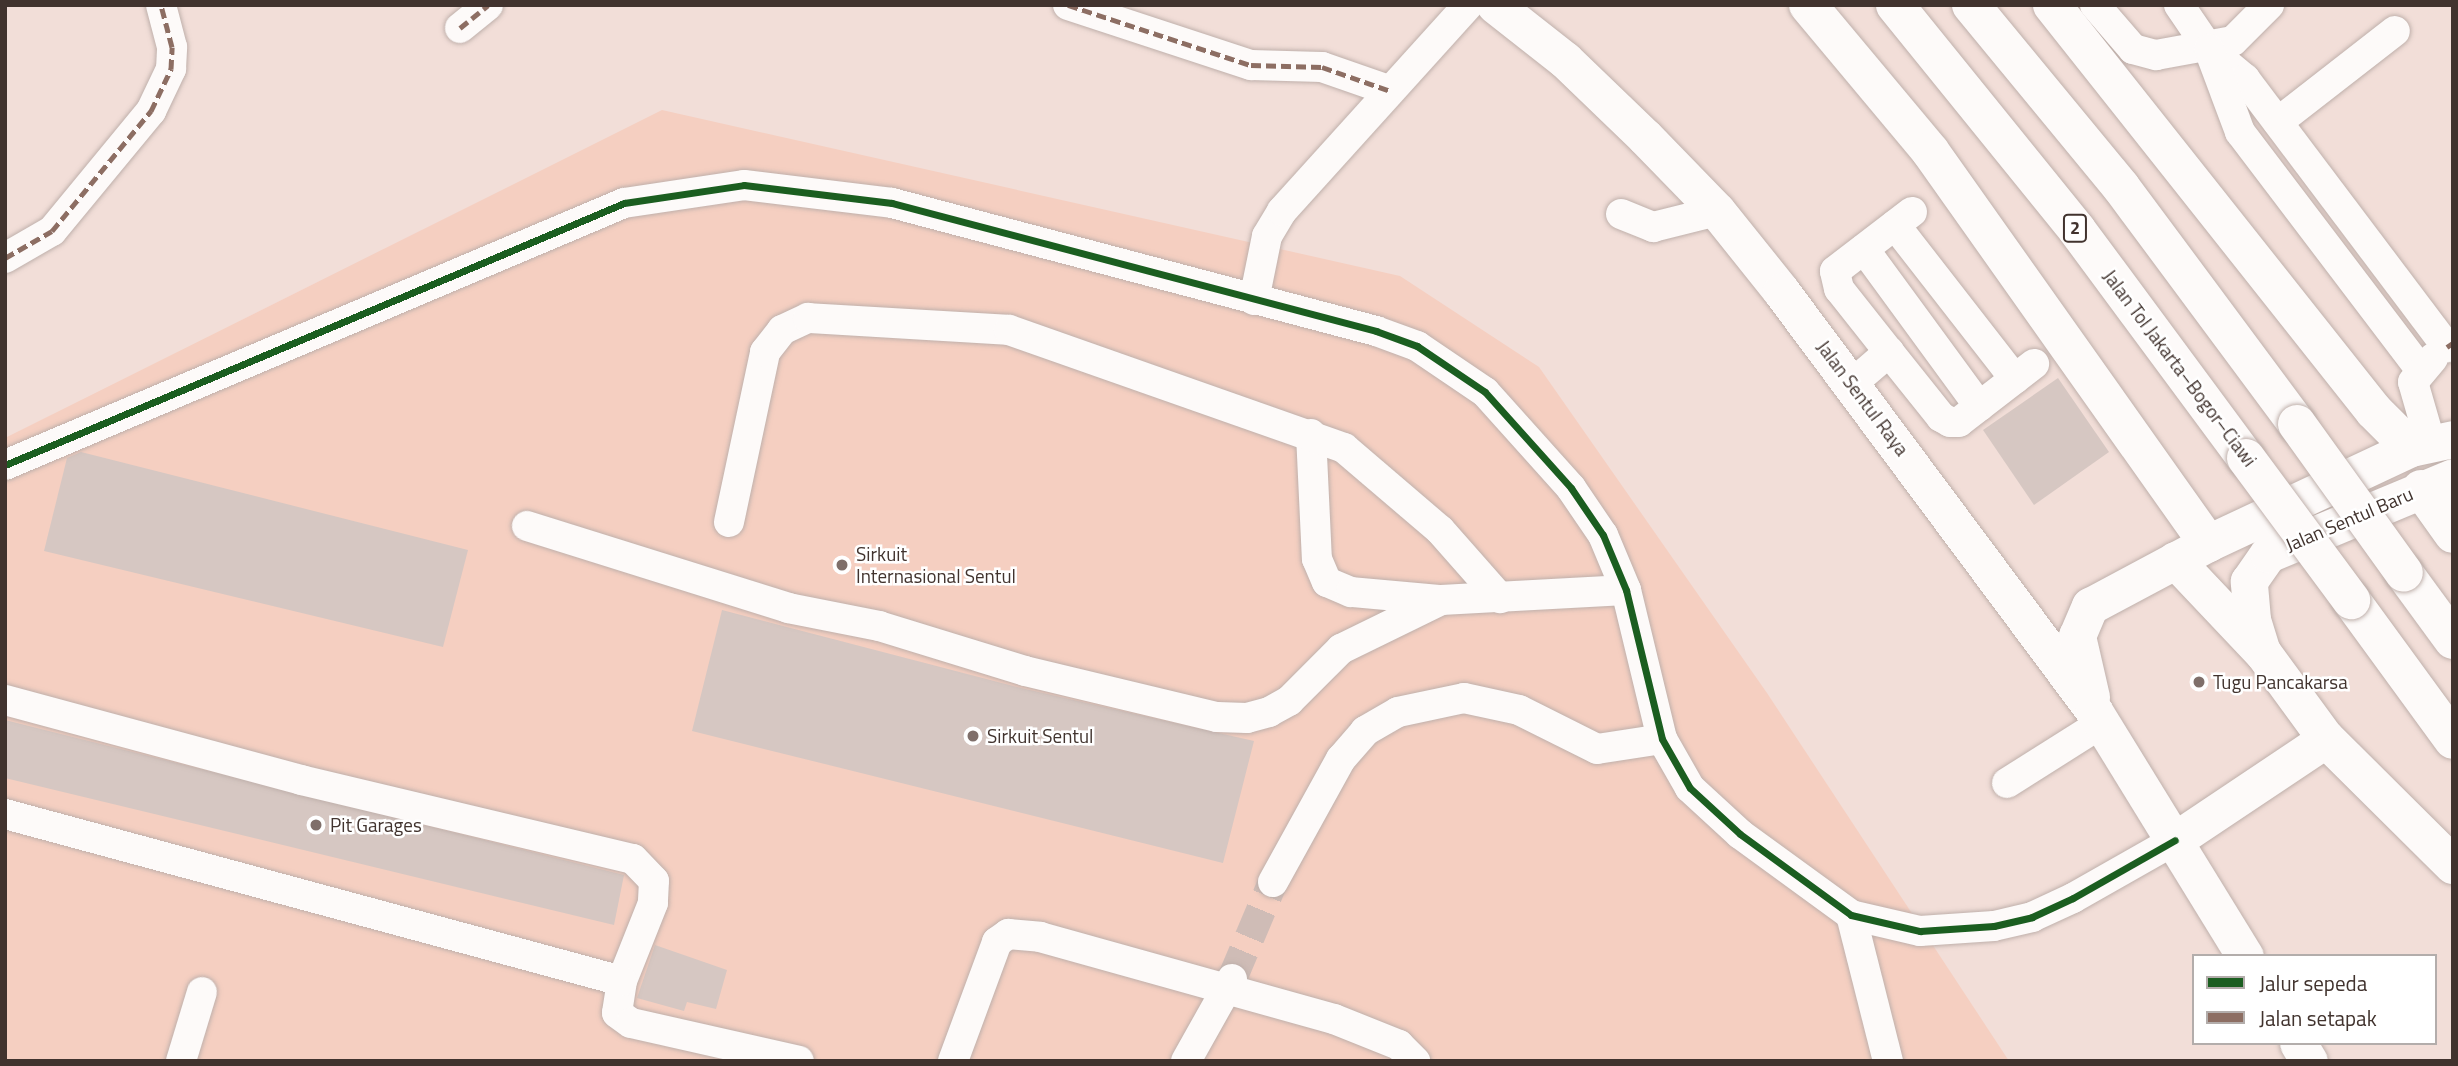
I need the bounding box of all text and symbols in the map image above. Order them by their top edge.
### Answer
road number: 2 [2063,213,2087,242]
street label: Jalan Tol Jakarta–Bogor–Ciawi [2099,265,2261,471]
street label: Jalan Sentul Raya [1812,336,1914,460]
street label: Jalan Sentul Baru [2282,482,2416,556]
place label: Sirkuit Internasional Sentul [856,543,1016,587]
marker: Sirkuit Internasional Sentul [834,557,850,573]
place label: Tugu Pancakarsa [2213,671,2348,693]
marker: Tugu Pancakarsa [2191,674,2207,690]
place label: Sirkuit Sentul [987,725,1093,747]
marker: Sirkuit Sentul [965,728,981,744]
place label: Pit Garages [330,814,422,836]
marker: Pit Garages [308,817,324,833]
legend [2192,954,2437,1045]
text: Jalur sepeda [2259,967,2367,999]
text: Jalan setapak [2259,1002,2377,1034]

